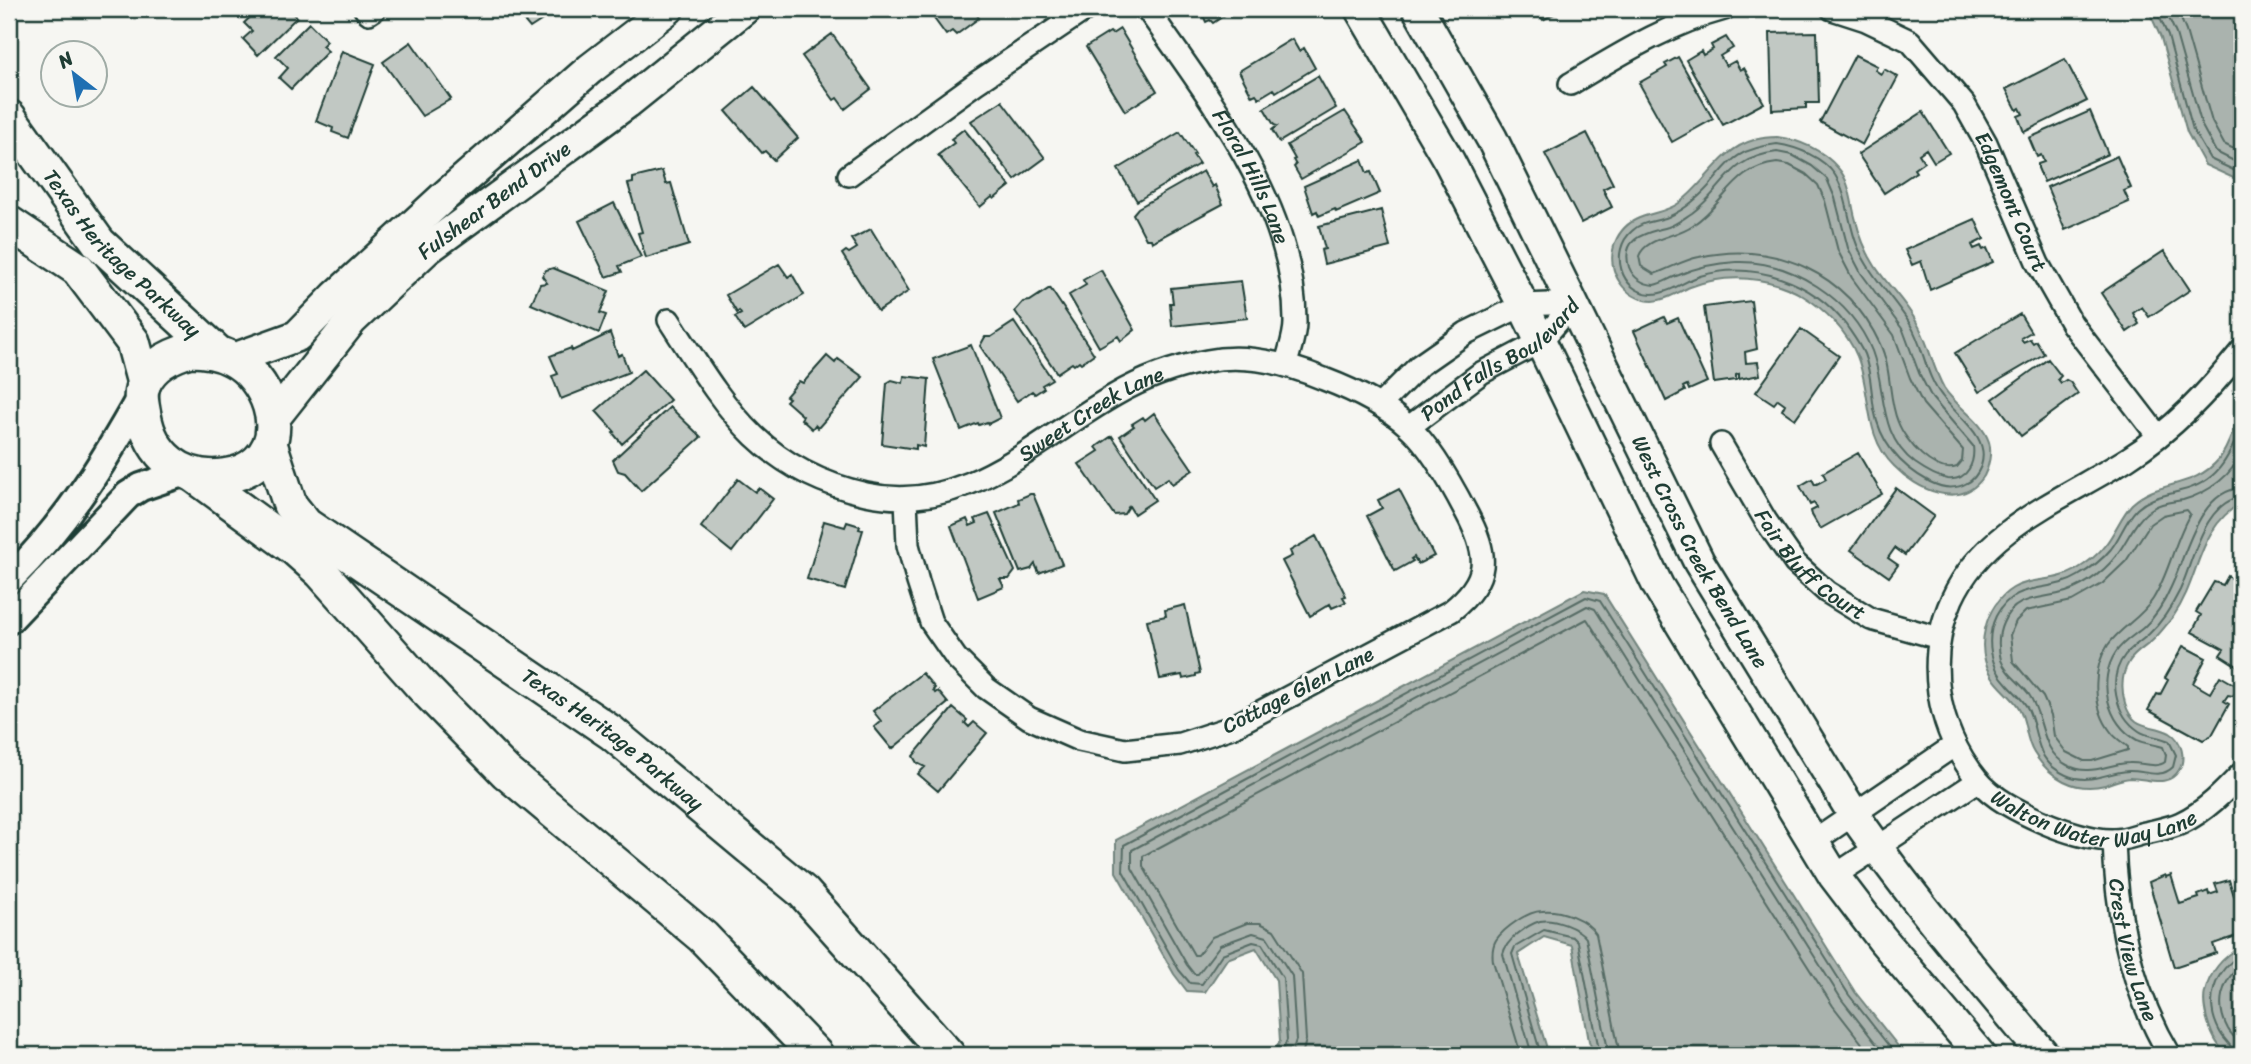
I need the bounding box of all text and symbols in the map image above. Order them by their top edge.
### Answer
north arrow [38,38,108,108]
text: N [51,42,80,78]
street label: Floral Hills Lane [1202,101,1301,249]
street label: Edgemont Court [1964,124,2058,279]
street label: Fulshear Bend Drive [407,131,579,269]
street label: Texas Heritage Parkway [33,161,210,348]
street label: Pond Falls Boulevard [1412,288,1591,432]
street label: Sweet Creek Lane [1010,355,1169,472]
street label: West Cross Creek Bend Lane [1621,429,1779,676]
street label: Fair Bluff Court [1744,501,1874,631]
street label: Cottage Glen Lane [1215,635,1381,745]
street label: Texas Heritage Parkway [513,657,713,821]
street label: Walton Water Way Lane [1982,779,2205,859]
street label: Crest View Lane [2097,877,2169,1028]

